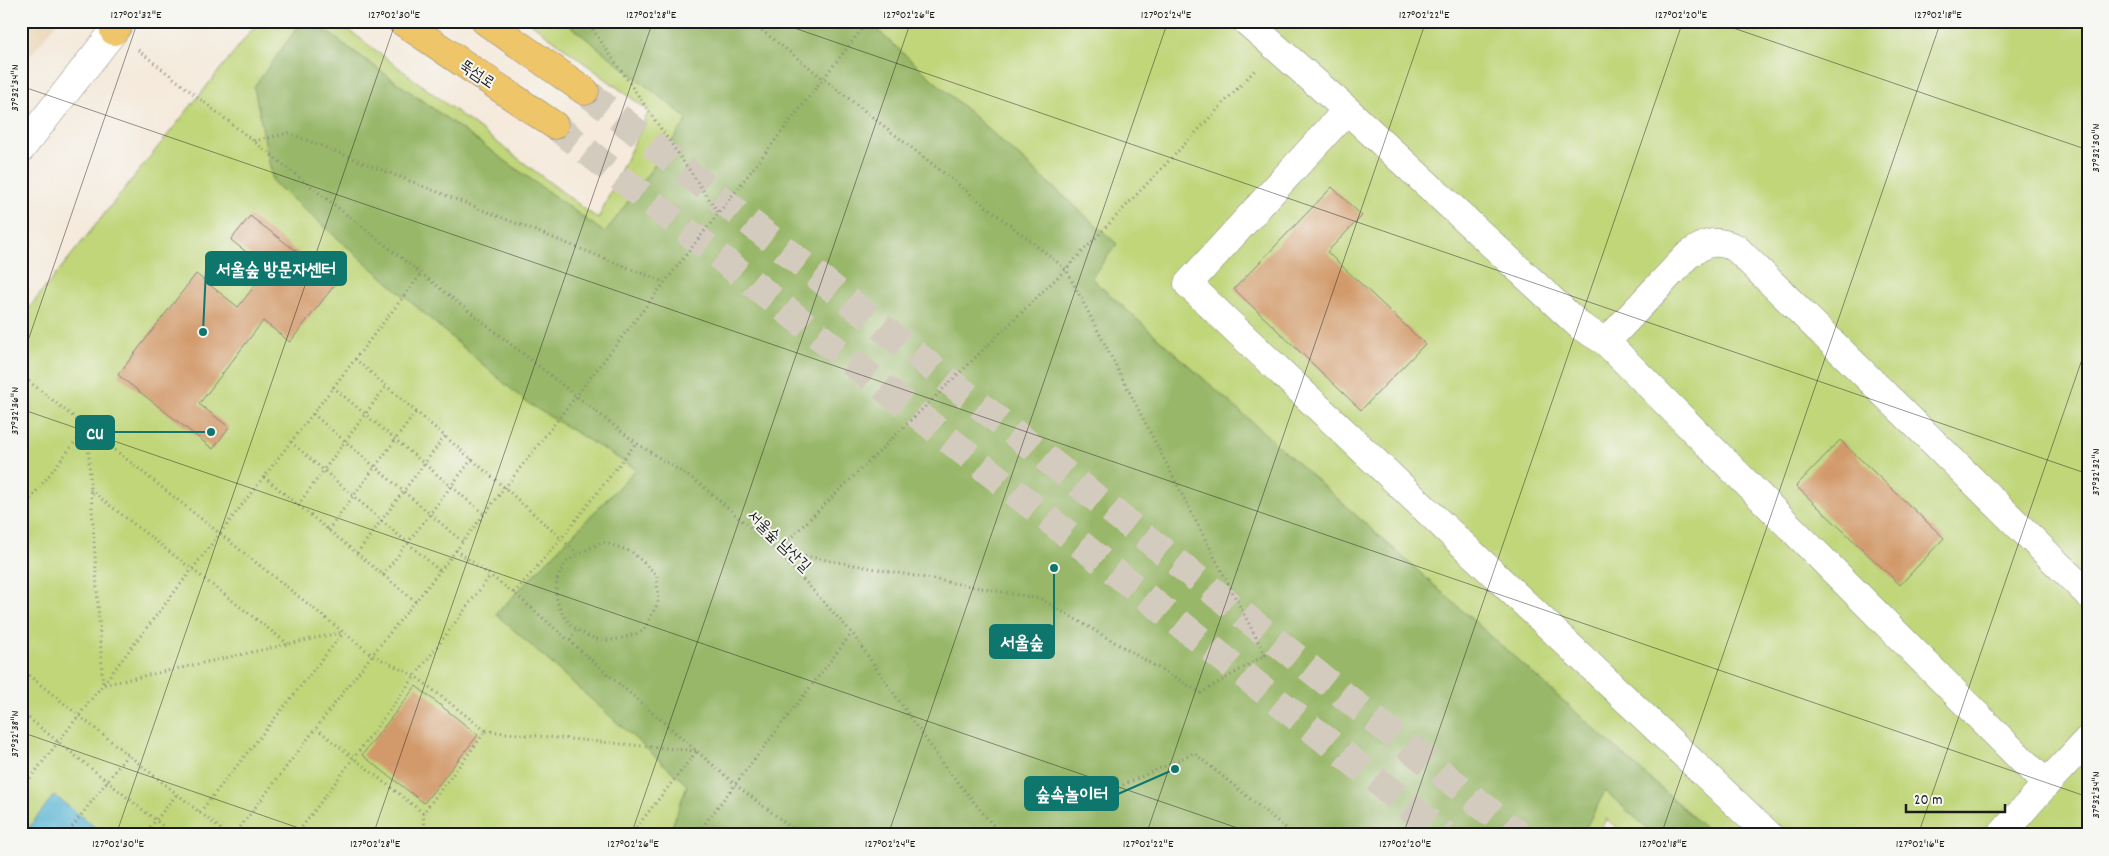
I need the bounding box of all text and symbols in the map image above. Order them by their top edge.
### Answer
text: 127°02'32"E [111,7,162,24]
text: 127°02'30"E [368,7,421,24]
text: 127°02'28"E [626,7,677,24]
text: 127°02'26"E [883,7,935,24]
text: 127°02'24"E [1141,7,1192,24]
text: 127°02'22"E [1399,7,1450,24]
text: 127°02'20"E [1655,7,1708,24]
text: 127°02'18"E [1914,7,1962,24]
street label: 뚝섬로 [454,55,499,95]
text: 37°32'34"N [7,64,24,112]
text: 37°32'30"N [2088,124,2105,172]
callout: 서울숲 방문자센터 [206,252,346,285]
text: 서울숲 방문자센터 [216,259,336,284]
text: 37°32'36"N [7,387,24,435]
callout: CU [76,416,114,449]
text: CU [86,423,104,448]
text: 37°32'32"N [2088,448,2105,496]
street label: 서울숲 남산길 [741,505,815,578]
callout: 서울숲 [990,625,1054,658]
text: 서울숲 [1000,632,1044,657]
text: 37°32'38"N [7,710,24,758]
text: 37°32'34"N [2088,771,2105,819]
callout: 숲속놀이터 [1025,777,1118,810]
scale bar [1906,781,2005,813]
text: 숲속놀이터 [1036,784,1108,809]
text: 20 m [1914,790,1942,812]
text: 127°02'30"E [92,836,145,853]
text: 127°02'28"E [350,836,401,853]
text: 127°02'26"E [607,836,659,853]
text: 127°02'24"E [865,836,916,853]
text: 127°02'22"E [1123,836,1174,853]
text: 127°02'20"E [1379,836,1432,853]
text: 127°02'18"E [1639,836,1687,853]
text: 127°02'16"E [1896,836,1945,853]

